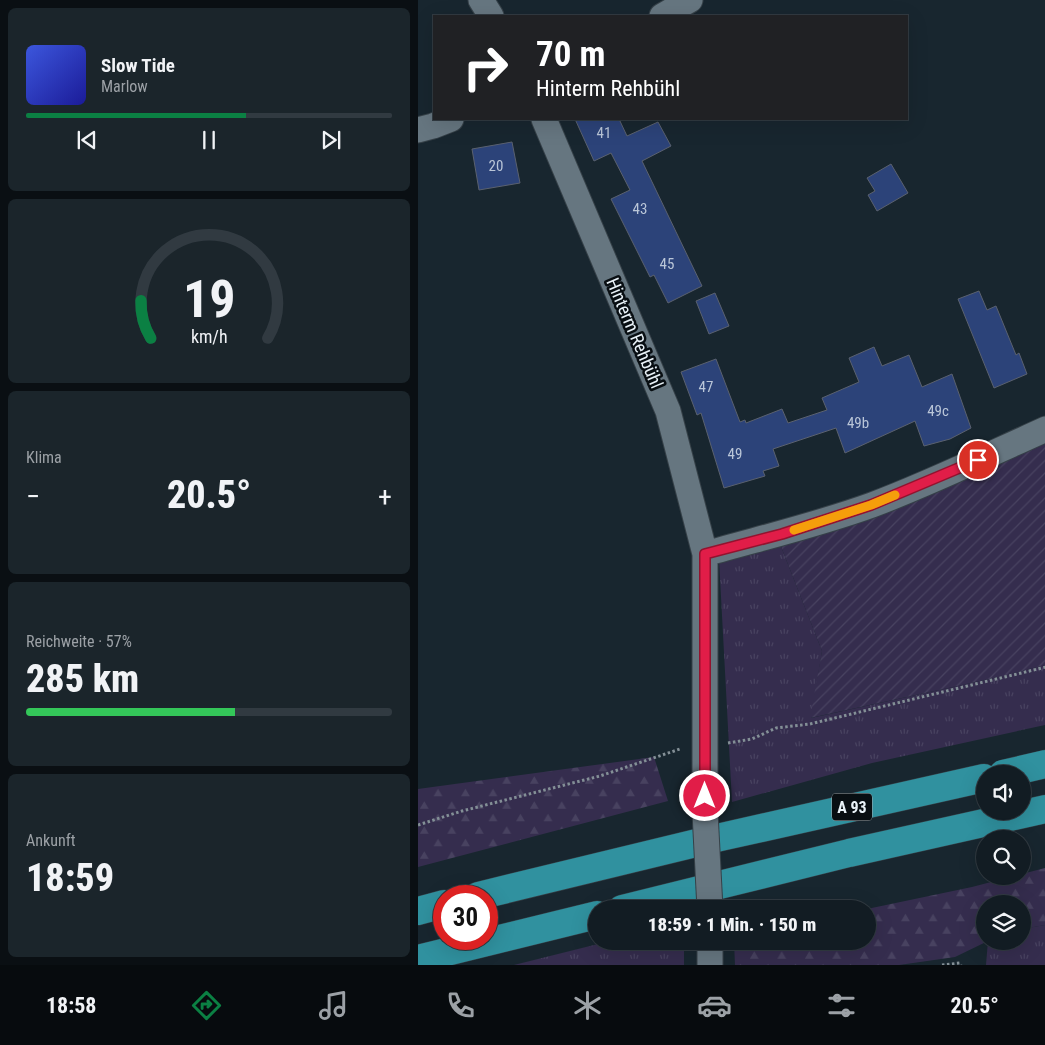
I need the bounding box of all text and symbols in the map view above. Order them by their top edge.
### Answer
text: 70 m [536,34,605,75]
icon: right [453,35,518,100]
text: Slow Tide [101,54,175,77]
text: Hinterm Rehbühl [536,76,680,101]
text: Marlow [101,77,148,96]
house number: 41 [597,124,611,142]
icon: previous [73,126,101,154]
icon: pause [195,126,223,154]
icon: next [317,126,345,154]
house number: 20 [489,157,503,175]
house number: 43 [633,200,647,218]
house number: 45 [660,255,674,273]
text: 19 [183,269,235,330]
street label: Hinterm Rehbühl [602,275,668,391]
text: km/h [191,326,227,347]
house number: 47 [699,378,713,396]
house number: 49c [927,402,949,420]
house number: 49b [847,414,869,432]
pin [957,439,999,481]
house number: 49 [728,445,742,463]
icon: arrive [964,446,992,474]
text: Klima [26,448,62,467]
text: 20.5° [167,473,251,517]
text: − [26,480,40,513]
text: + [378,480,392,513]
text: Reichweite · 57% [26,632,132,651]
text: 285 km [26,657,139,701]
map controls [976,765,1031,950]
button: sound [976,765,1031,820]
position arrow [678,769,730,821]
road number: A 93 [832,794,872,820]
button: search [976,830,1031,885]
text: Ankunft [26,831,75,850]
text: 18:59 [26,856,114,900]
speed limit sign: 30 [433,885,498,950]
button: layers [976,895,1031,950]
text: 18:59 · 1 Min. · 150 m [648,913,816,936]
icon: directions [189,988,224,1023]
icon: music [316,988,351,1023]
icon: phone [443,988,478,1023]
icon: climate [570,988,605,1023]
icon: car [697,988,732,1023]
icon: filters [824,988,859,1023]
text: 18:58 [46,993,97,1018]
text: 20.5° [951,993,999,1018]

